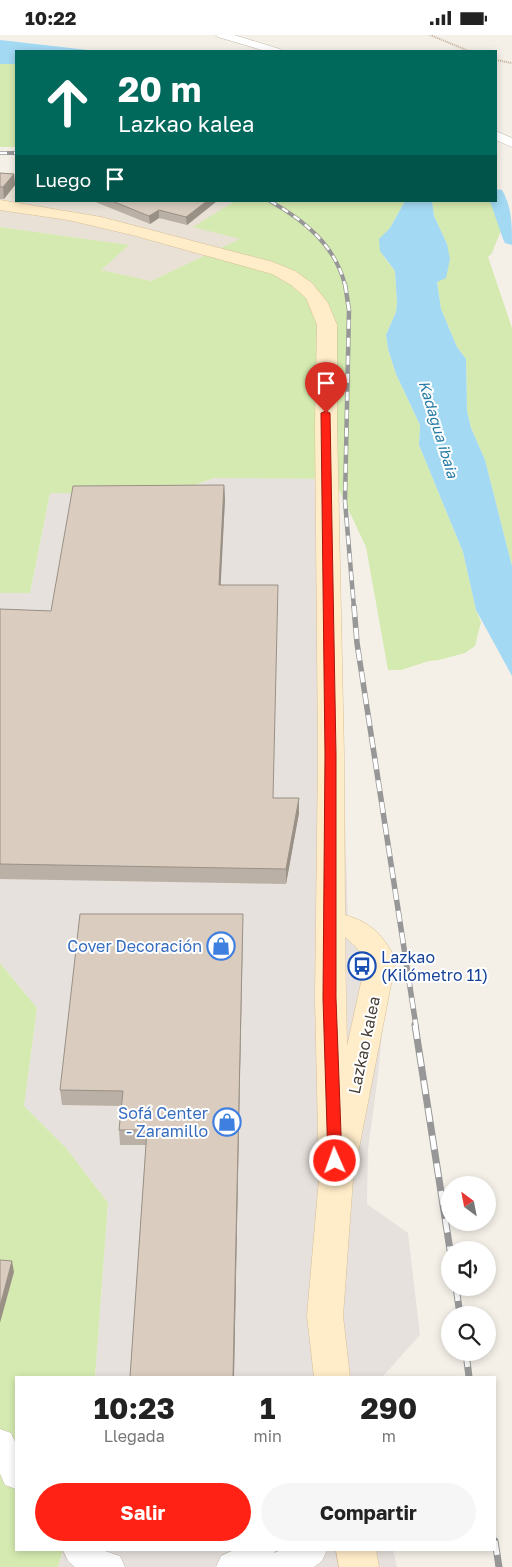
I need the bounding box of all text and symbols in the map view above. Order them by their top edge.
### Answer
text: 10:22 [25,6,76,29]
text: 20 m [118,68,201,110]
icon: ahead [35,70,100,135]
text: Lazkao kalea [118,110,254,137]
icon: arrive [101,165,129,193]
text: Luego [35,168,91,191]
pin [305,362,347,413]
icon: arrive [312,369,340,397]
water label: Kadagua ibaia [415,378,463,481]
shop icon: Cover Decoración [206,931,236,961]
place label: Cover Decoración [67,936,202,956]
place label: Lazkao (Kilómetro 11) [381,947,488,985]
bus stop icon: Lazkao (Kilómetro 11) [347,951,377,981]
street label: Lazkao kalea [344,994,384,1096]
place label: Sofá Center - Zaramillo [118,1103,208,1141]
shop icon: Sofá Center - Zaramillo [212,1107,242,1137]
position arrow [308,1134,360,1186]
north arrow [441,1176,496,1231]
map controls [441,1176,496,1361]
button: sound [441,1241,496,1296]
button: search [441,1306,496,1361]
text: 10:23 [94,1390,175,1426]
text: 1 [260,1390,275,1426]
text: 290 [360,1390,417,1426]
text: Llegada [104,1426,165,1446]
text: min [254,1426,282,1446]
text: m [382,1426,396,1446]
button: Salir [35,1483,251,1541]
button: Compartir [261,1483,476,1541]

